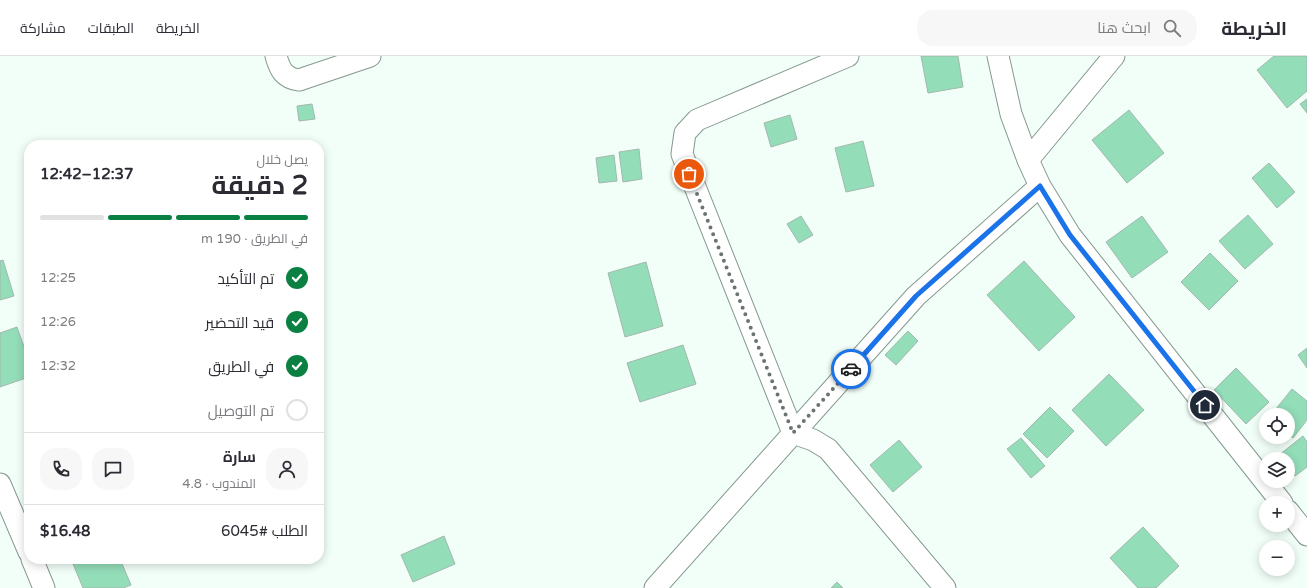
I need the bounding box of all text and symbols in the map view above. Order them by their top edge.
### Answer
search box [917,10,1197,46]
icon: search [1161,17,1183,39]
text: الخريطة [1221,18,1287,40]
text: ابحث هنا [1097,19,1151,37]
text: مشاركة [20,20,66,37]
text: الطبقات [88,20,134,37]
text: الخريطة [156,20,200,37]
text: يصل خلال [256,152,308,168]
pin [672,157,706,191]
icon: bag [678,163,700,185]
text: 12:37–12:42 [40,165,133,183]
text: 2 دقيقة [211,170,308,201]
text: في الطريق · 190 m [201,231,308,247]
icon: check [286,267,308,289]
text: 12:25 [40,270,76,286]
text: تم التأكيد [217,270,274,288]
icon: check [286,311,308,333]
text: 12:26 [40,314,76,330]
text: قيد التحضير [205,314,274,332]
courier [831,349,871,389]
icon: check [286,355,308,377]
text: 12:32 [40,358,76,374]
text: في الطريق [208,358,274,376]
icon: car [840,358,862,380]
pin [1188,388,1222,422]
icon: home [1194,394,1216,416]
text: تم التوصيل [208,402,274,420]
map controls [1259,408,1295,576]
button: locate [1259,408,1295,444]
button: phone [40,448,82,490]
button: chat [92,448,134,490]
text: سارة [223,448,256,466]
button: person [266,448,308,490]
button: layers [1259,452,1295,488]
text: المندوب · 4.8 [182,476,256,492]
button: + [1259,496,1295,532]
text: $16.48 [40,522,91,540]
text: الطلب #6045 [221,522,308,540]
button: − [1259,540,1295,576]

